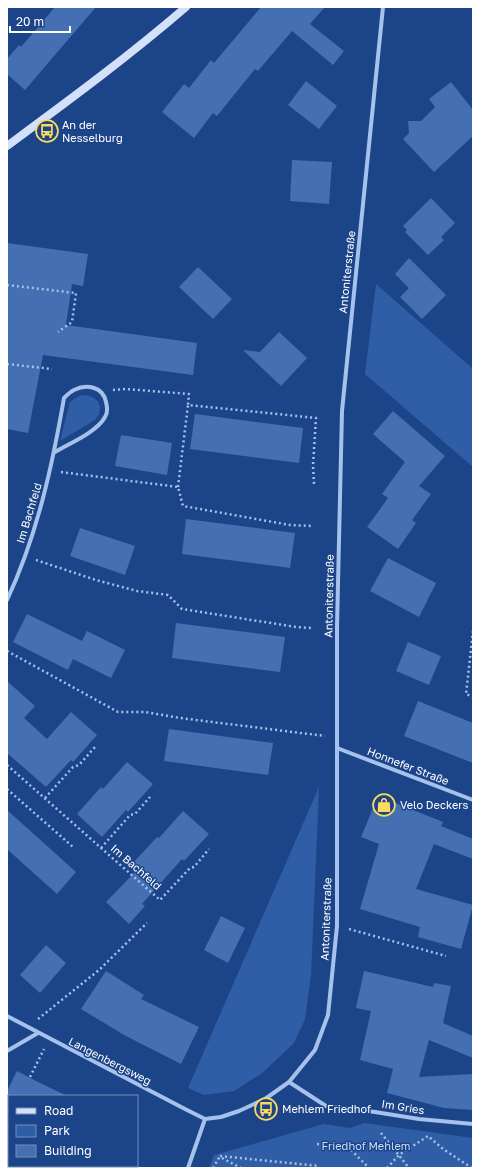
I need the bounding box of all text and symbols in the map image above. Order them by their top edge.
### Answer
scale bar [10,8,70,34]
text: 20 m [16,14,44,29]
bus stop icon: An der Nesselburg [34,118,60,144]
place label: An der Nesselburg [62,118,123,144]
street label: Antoniterstraße [336,230,357,314]
street label: Im Bachfeld [13,481,44,545]
street label: Antoniterstraße [321,554,336,638]
street label: Honnefer Straße [365,744,451,787]
shop icon: Velo Deckers [371,792,397,818]
place label: Velo Deckers [400,798,469,811]
street label: Im Bachfeld [108,841,164,892]
street label: Antoniterstraße [318,877,333,961]
street label: Langenbergsweg [67,1034,154,1087]
legend [8,1095,138,1167]
bus stop icon: Mehlem Friedhof [253,1096,279,1122]
street label: Im Gries [381,1097,426,1116]
place label: Mehlem Friedhof [282,1102,371,1115]
text: Road [44,1103,73,1118]
text: Park [44,1123,70,1138]
park label: Friedhof Mehlem [321,1139,411,1152]
text: Building [44,1143,92,1158]

